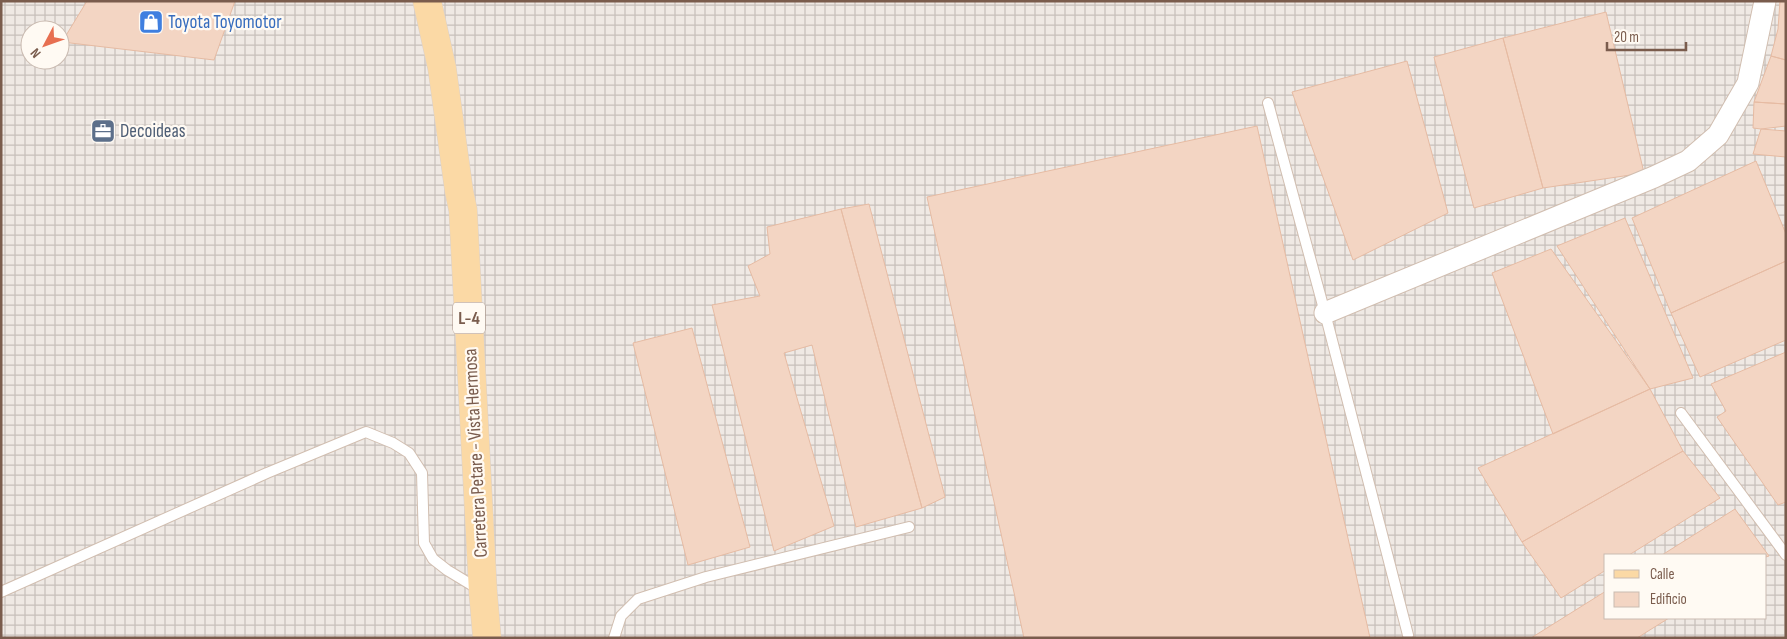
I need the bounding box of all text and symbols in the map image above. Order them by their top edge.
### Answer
shop icon: Toyota Toyomotor [138,9,164,35]
place label: Toyota Toyomotor [168,11,282,34]
north arrow [20,20,70,70]
scale bar [1607,20,1686,52]
text: 20 m [1614,28,1639,47]
text: N [27,45,44,62]
office icon: Decoideas [90,118,116,144]
place label: Decoideas [120,120,186,143]
road number: L-4 [453,302,485,334]
street label: Carretera Petare - Vista Hermosa [459,348,493,558]
legend [1604,554,1767,619]
text: Calle [1650,565,1674,584]
text: Edificio [1650,590,1687,609]

